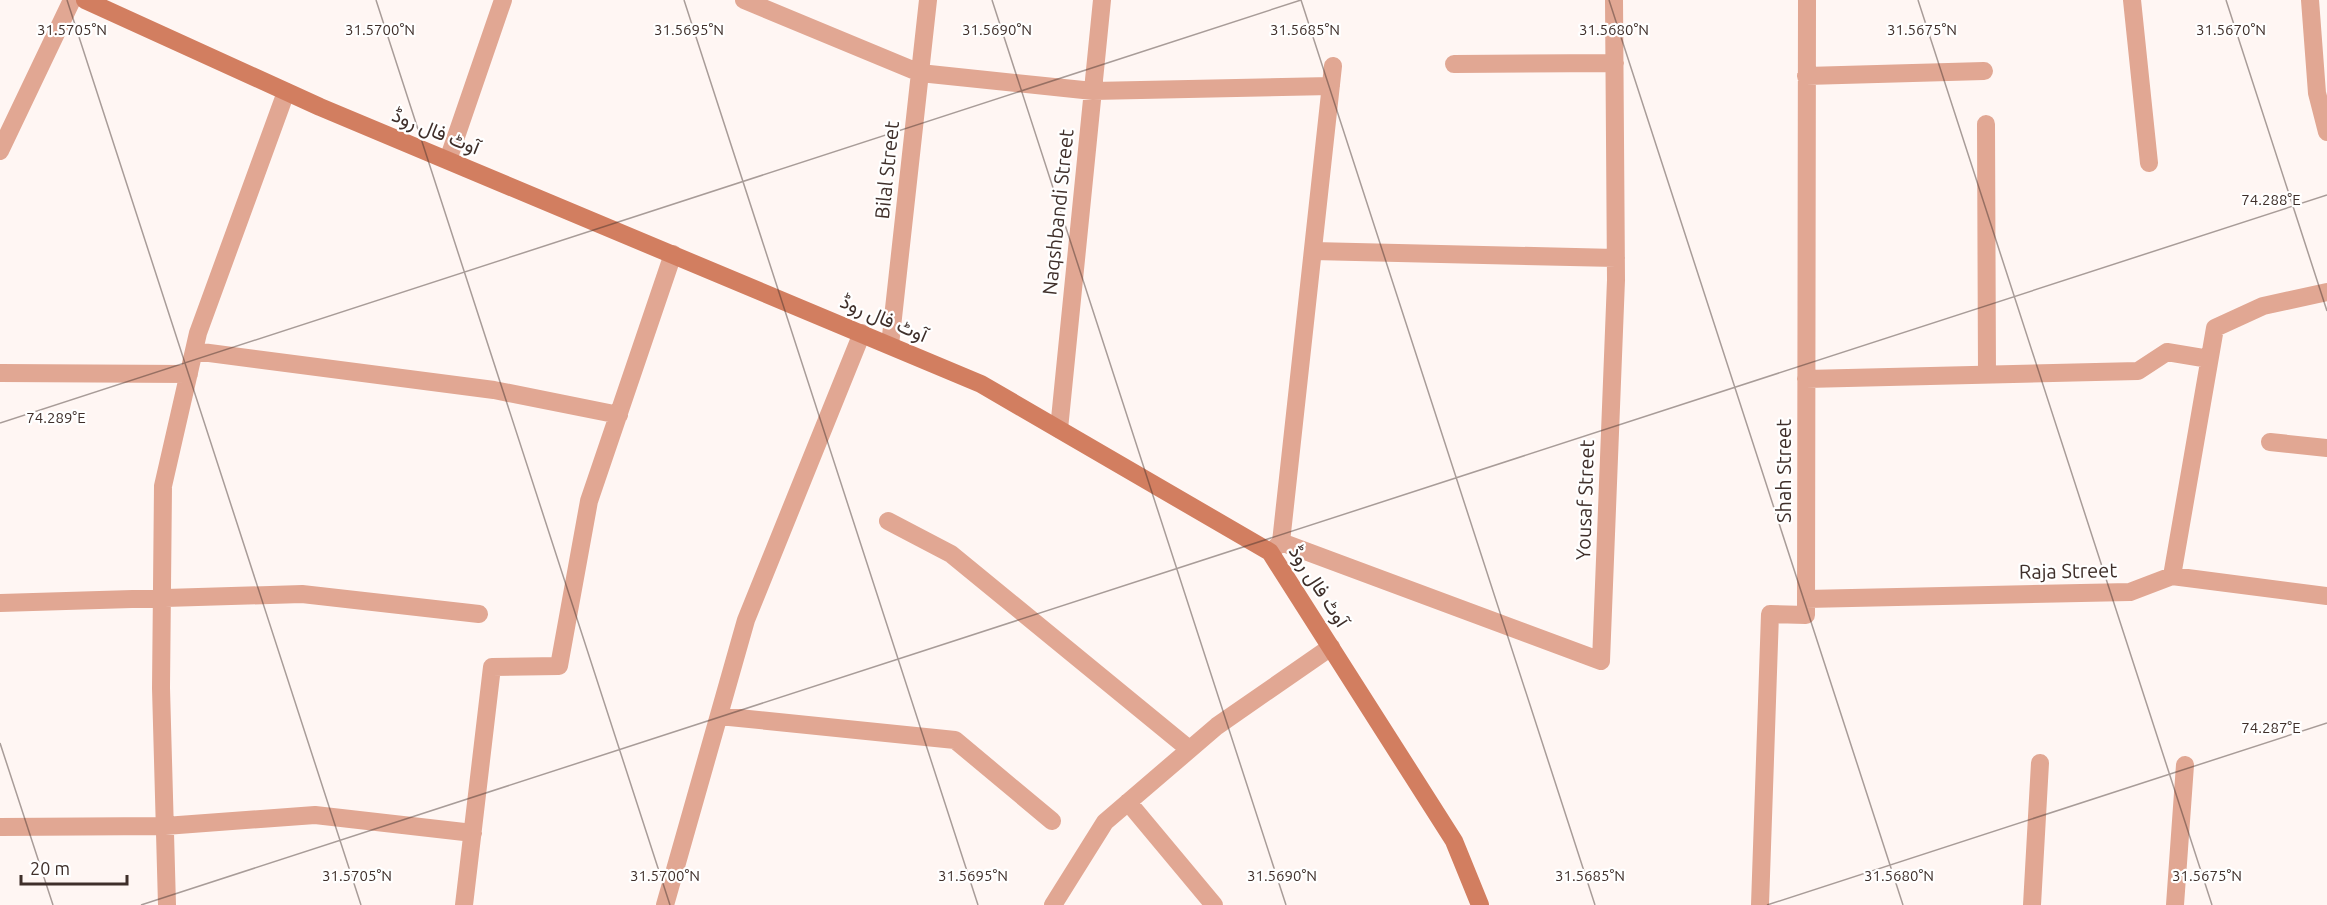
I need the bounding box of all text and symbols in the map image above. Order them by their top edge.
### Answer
text: 31.5705°N [37,21,107,38]
text: 31.5700°N [345,21,415,38]
text: 31.5695°N [654,21,724,38]
text: 31.5690°N [962,21,1032,38]
text: 31.5685°N [1270,21,1340,38]
text: 31.5680°N [1579,21,1649,38]
text: 31.5675°N [1887,21,1957,38]
text: 31.5670°N [2196,21,2266,38]
street label: آوٹ فال روڈ [388,103,485,161]
street label: Bilal Street [870,119,903,220]
street label: Naqshbandi Street [1037,128,1078,296]
text: 74.288°E [2241,191,2301,208]
street label: آوٹ فال روڈ [836,289,932,349]
text: 74.289°E [26,409,86,426]
street label: Shah Street [1772,419,1795,523]
street label: Yousaf Street [1571,439,1598,561]
street label: آوٹ فال روڈ [1283,541,1355,633]
street label: Raja Street [2019,558,2117,583]
text: 74.287°E [2241,719,2301,736]
scale bar [21,848,128,886]
text: 20 m [30,858,70,878]
text: 31.5705°N [322,867,392,884]
text: 31.5700°N [630,867,700,884]
text: 31.5695°N [938,867,1008,884]
text: 31.5690°N [1247,867,1317,884]
text: 31.5685°N [1555,867,1625,884]
text: 31.5680°N [1864,867,1934,884]
text: 31.5675°N [2172,867,2242,884]

